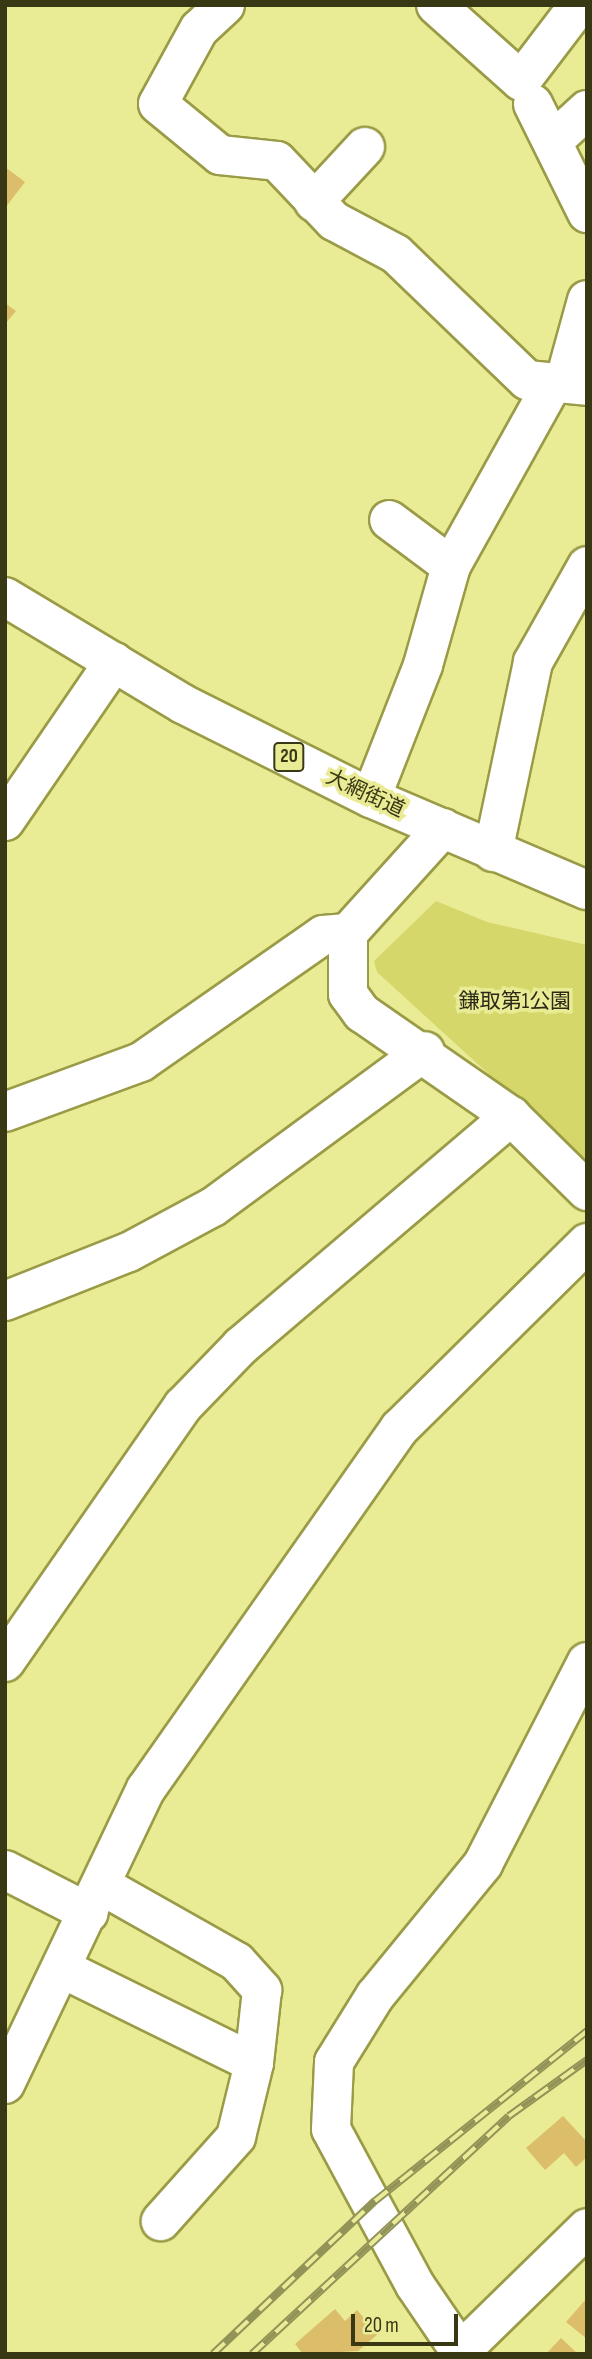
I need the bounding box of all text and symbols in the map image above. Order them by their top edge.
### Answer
road number: 20 [273,742,305,772]
street label: 大網街道 [322,765,408,823]
park label: 鎌取第1公園 [459,989,571,1015]
scale bar [354,2300,461,2344]
text: 20 m [364,2313,399,2338]

